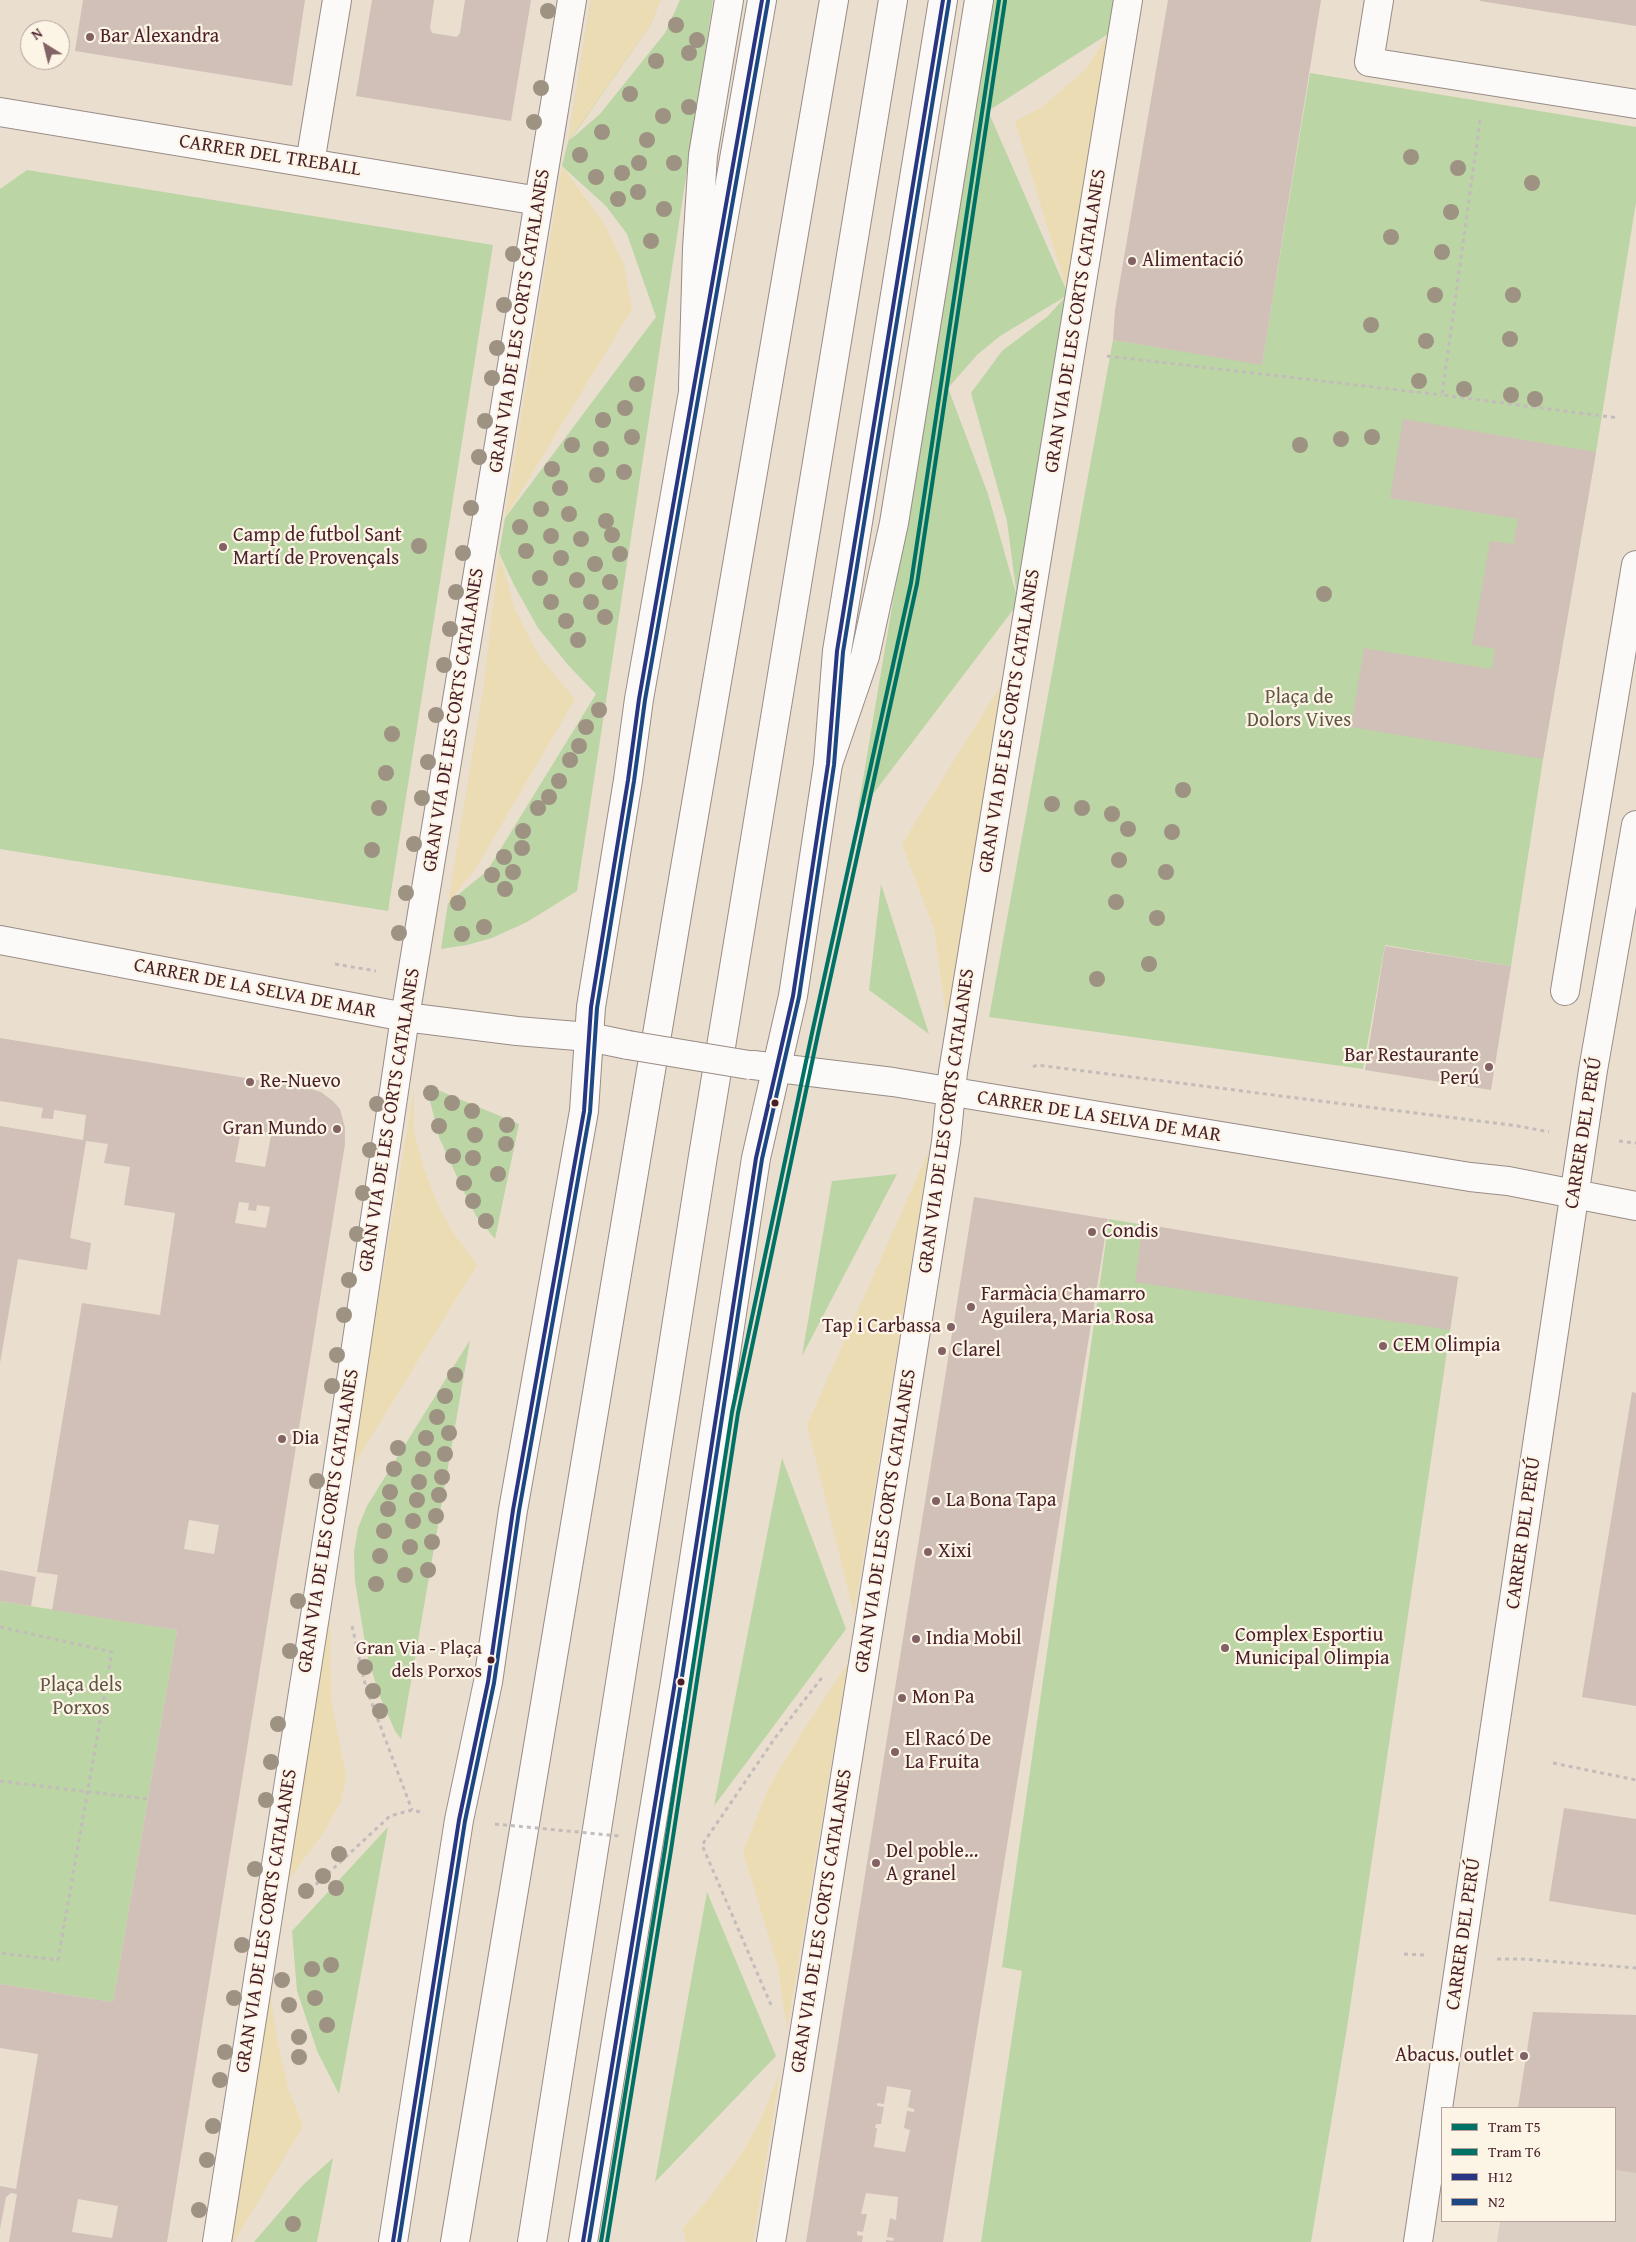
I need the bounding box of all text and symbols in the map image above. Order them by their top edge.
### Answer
north arrow [20,20,70,70]
text: N [27,23,46,45]
place label: Bar Alexandra [100,25,219,49]
marker: Bar Alexandra [84,31,96,43]
street label: CARRER DEL TREBALL [177,130,363,182]
street label: GRAN VIA DE LES CORTS CATALANES [484,167,556,475]
street label: GRAN VIA DE LES CORTS CATALANES [1040,167,1112,475]
place label: Alimentació [1142,249,1244,273]
marker: Alimentació [1126,255,1138,267]
place label: Camp de futbol Sant Martí de Provençals [233,524,402,571]
marker: Camp de futbol Sant Martí de Provençals [217,541,229,553]
street label: GRAN VIA DE LES CORTS CATALANES [418,566,490,874]
street label: GRAN VIA DE LES CORTS CATALANES [974,567,1046,875]
park label: Plaça de Dolors Vives [1247,686,1351,733]
street label: CARRER DE LA SELVA DE MAR [132,954,378,1024]
street label: GRAN VIA DE LES CORTS CATALANES [354,966,426,1274]
street label: GRAN VIA DE LES CORTS CATALANES [914,967,980,1275]
place label: Bar Restaurante Perú [1344,1044,1479,1091]
street label: CARRER DEL PERÚ [1560,1055,1608,1211]
marker: Bar Restaurante Perú [1483,1061,1495,1073]
place label: Re-Nuevo [260,1070,341,1094]
marker: Re-Nuevo [244,1076,256,1088]
street label: CARRER DE LA SELVA DE MAR [975,1086,1223,1148]
unlabelled marker [770,1098,780,1108]
place label: Gran Mundo [223,1117,327,1141]
marker: Gran Mundo [331,1123,343,1135]
place label: Condis [1102,1220,1159,1244]
marker: Condis [1086,1226,1098,1238]
place label: Farmàcia Chamarro Aguilera, Maria Rosa [981,1283,1154,1330]
marker: Farmàcia Chamarro Aguilera, Maria Rosa [965,1301,977,1313]
place label: Tap i Carbassa [822,1315,941,1339]
marker: Tap i Carbassa [945,1321,957,1333]
place label: CEM Olimpia [1393,1334,1500,1358]
place label: Clarel [952,1339,1001,1363]
marker: CEM Olimpia [1377,1340,1389,1352]
marker: Clarel [936,1345,948,1357]
street label: GRAN VIA DE LES CORTS CATALANES [293,1367,365,1675]
street label: GRAN VIA DE LES CORTS CATALANES [850,1367,922,1675]
place label: Dia [292,1427,319,1451]
marker: Dia [276,1433,288,1445]
street label: CARRER DEL PERÚ [1501,1455,1547,1611]
place label: La Bona Tapa [946,1489,1056,1513]
marker: La Bona Tapa [930,1495,942,1507]
place label: Xixi [938,1540,972,1564]
marker: Xixi [922,1546,934,1558]
place label: Complex Esportiu Municipal Olimpia [1235,1624,1389,1671]
place label: India Mobil [926,1627,1022,1651]
marker: India Mobil [910,1633,922,1645]
place label: Gran Via - Plaça dels Porxos [356,1638,482,1682]
marker: Complex Esportiu Municipal Olimpia [1219,1642,1231,1654]
marker: Gran Via - Plaça dels Porxos [486,1655,496,1665]
park label: Plaça dels Porxos [40,1674,122,1721]
unlabelled marker [676,1677,686,1687]
place label: Mon Pa [912,1686,974,1710]
marker: Mon Pa [896,1692,908,1704]
place label: El Racó De La Fruita [905,1728,991,1775]
marker: El Racó De La Fruita [889,1746,901,1758]
street label: GRAN VIA DE LES CORTS CATALANES [231,1767,303,2075]
street label: GRAN VIA DE LES CORTS CATALANES [786,1767,858,2075]
place label: Del poble... A granel [886,1840,978,1887]
street label: CARRER DEL PERÚ [1441,1856,1487,2012]
marker: Del poble... A granel [870,1857,882,1869]
place label: Abacus. outlet [1395,2044,1514,2068]
marker: Abacus. outlet [1518,2050,1530,2062]
legend [1441,2107,1616,2222]
text: Tram T5 [1488,2116,1541,2137]
text: Tram T6 [1488,2141,1541,2162]
text: H12 [1488,2166,1512,2187]
text: N2 [1488,2191,1505,2212]

